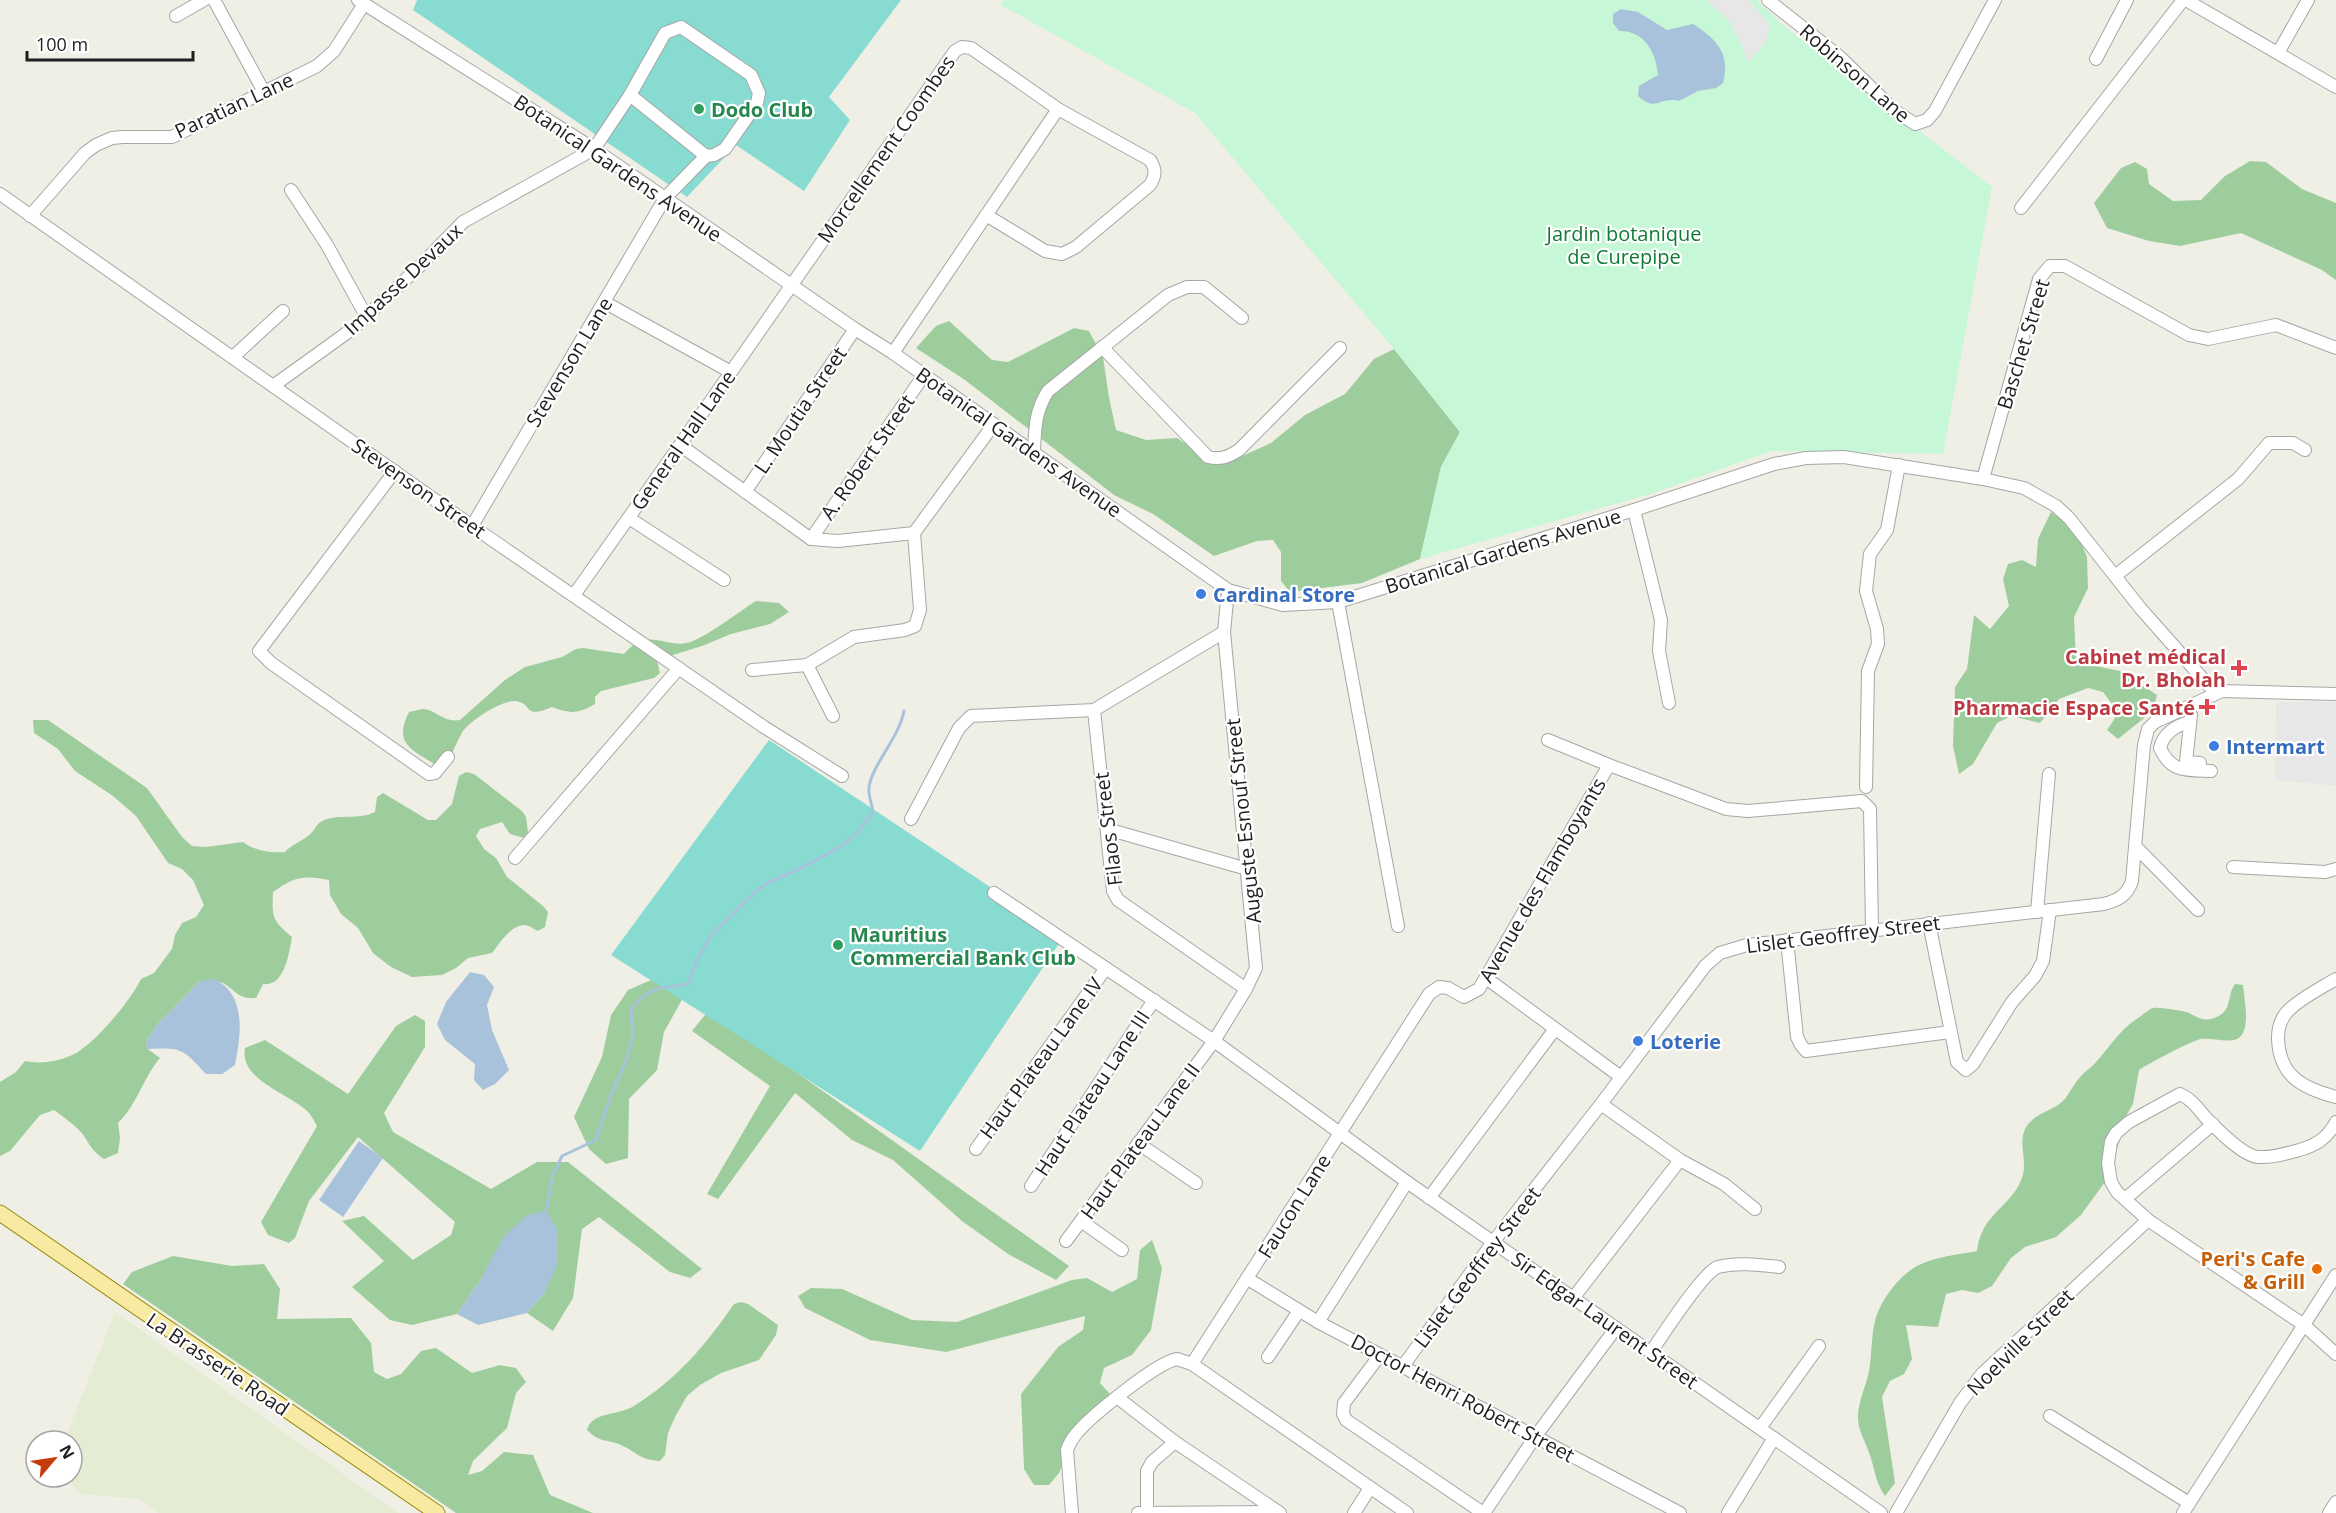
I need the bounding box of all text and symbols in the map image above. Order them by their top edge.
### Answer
street label: Robinson Lane [1794,18,1916,128]
scale bar [27,24,194,62]
text: 100 m [36,32,88,56]
street label: Morcellement Coombes [811,50,961,248]
street label: Paratian Lane [170,66,298,144]
street label: Botanical Gardens Avenue [509,88,727,248]
place label: Dodo Club [711,96,813,123]
marker: Dodo Club [692,102,706,116]
street label: Impasse Devaux [338,217,468,341]
park label: Jardin botanique de Curepipe [1545,220,1701,270]
street label: Baschet Street [1990,276,2056,412]
street label: Stevenson Lane [520,292,618,432]
street label: L. Moutia Street [748,341,852,479]
street label: Botanical Gardens Avenue [911,361,1127,523]
street label: General Hall Lane [625,365,741,515]
street label: A. Robert Street [814,389,920,525]
street label: Stevenson Street [347,432,491,544]
street label: Botanical Gardens Avenue [1382,502,1624,600]
place label: Cardinal Store [1213,581,1355,608]
marker: Cardinal Store [1194,587,1208,601]
place label: Cabinet médical Dr. Bholah [2065,643,2226,693]
marker: Cabinet médical Dr. Bholah [2230,659,2248,677]
place label: Pharmacie Espace Santé [1953,694,2195,721]
marker: Pharmacie Espace Santé [2200,700,2214,714]
street label: Auguste Esnouf Street [1219,717,1267,925]
place label: Intermart [2226,733,2325,760]
marker: Intermart [2207,739,2221,753]
street label: Filaos Street [1088,771,1128,887]
street label: Avenue des Flamboyants [1472,773,1612,987]
street label: Lislet Geoffrey Street [1744,909,1942,959]
place label: Mauritius Commercial Bank Club [850,921,1076,971]
marker: Mauritius Commercial Bank Club [831,938,845,952]
street label: Haut Plateau Lane IV [973,972,1109,1144]
street label: Haut Plateau Lane III [1029,1006,1155,1180]
place label: Loterie [1650,1028,1721,1055]
marker: Loterie [1631,1034,1645,1048]
street label: Haut Plateau Lane II [1075,1058,1205,1224]
street label: Faucon Lane [1251,1149,1337,1263]
street label: Lislet Geoffrey Street [1407,1181,1547,1353]
street label: Sir Edgar Laurent Street [1506,1245,1704,1395]
place label: Peri's Cafe & Grill [2201,1245,2305,1295]
marker: Peri's Cafe & Grill [2310,1262,2324,1276]
street label: Noelville Street [1961,1283,2079,1401]
street label: La Brasserie Road [141,1306,295,1422]
street label: Doctor Henri Robert Street [1347,1328,1579,1468]
north arrow [24,1429,84,1489]
text: N [54,1441,80,1463]

